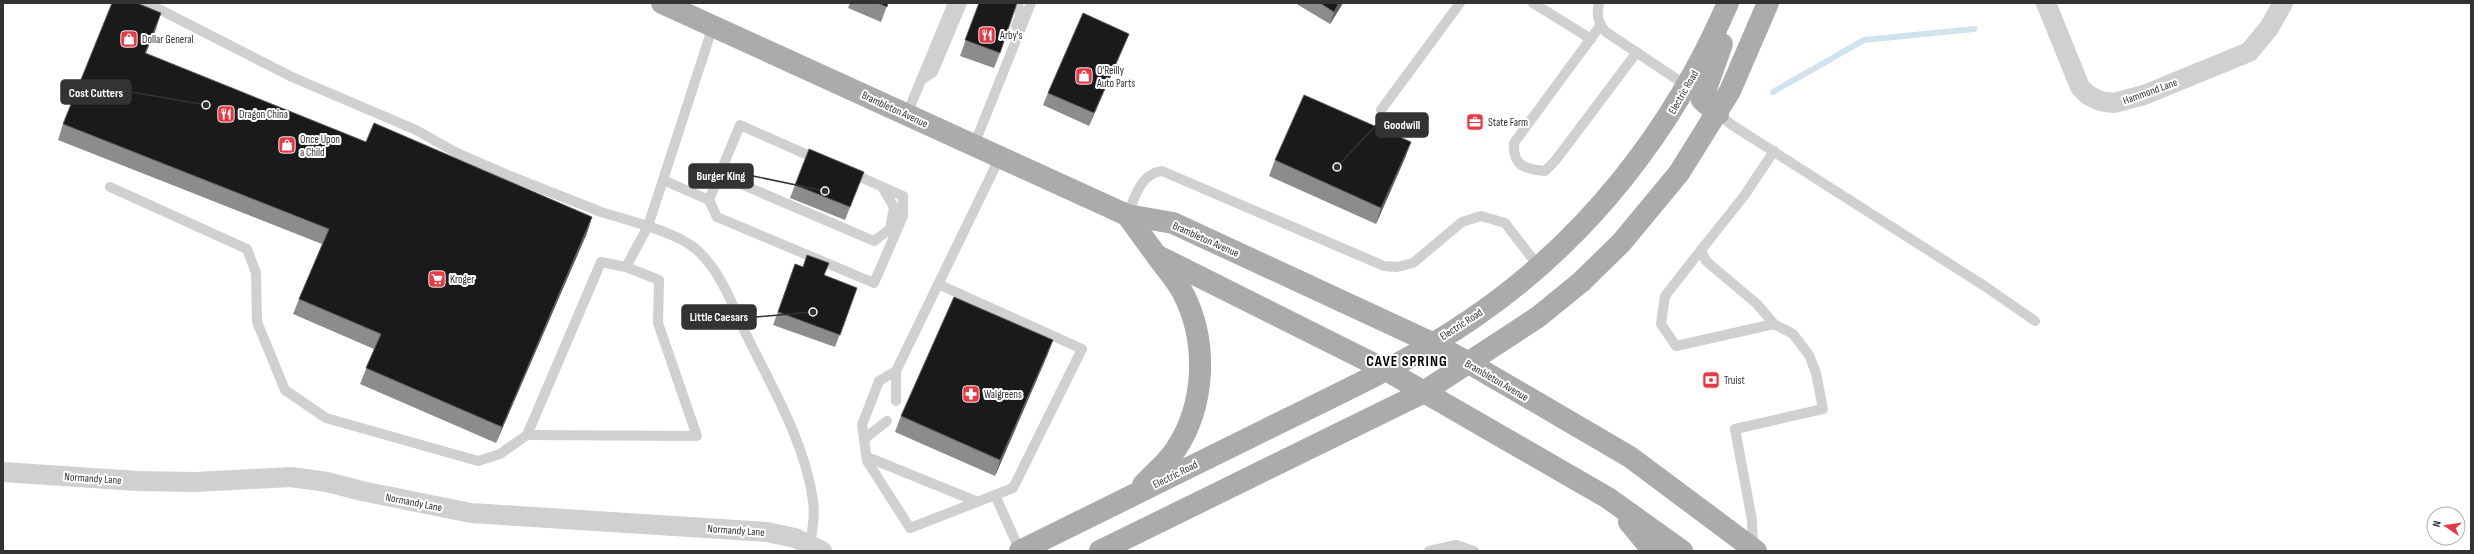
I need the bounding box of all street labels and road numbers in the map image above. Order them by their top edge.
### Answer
street label: Electric Road [1666,68,1701,116]
street label: Hammond Lane [2121,76,2179,107]
street label: Brambleton Avenue [860,88,930,130]
street label: Brambleton Avenue [1171,219,1241,260]
street label: Electric Road [1437,306,1485,343]
street label: Brambleton Avenue [1463,357,1531,404]
street label: Electric Road [1151,458,1200,491]
street label: Normandy Lane [64,470,122,487]
street label: Normandy Lane [385,491,443,514]
street label: Normandy Lane [707,522,765,539]

